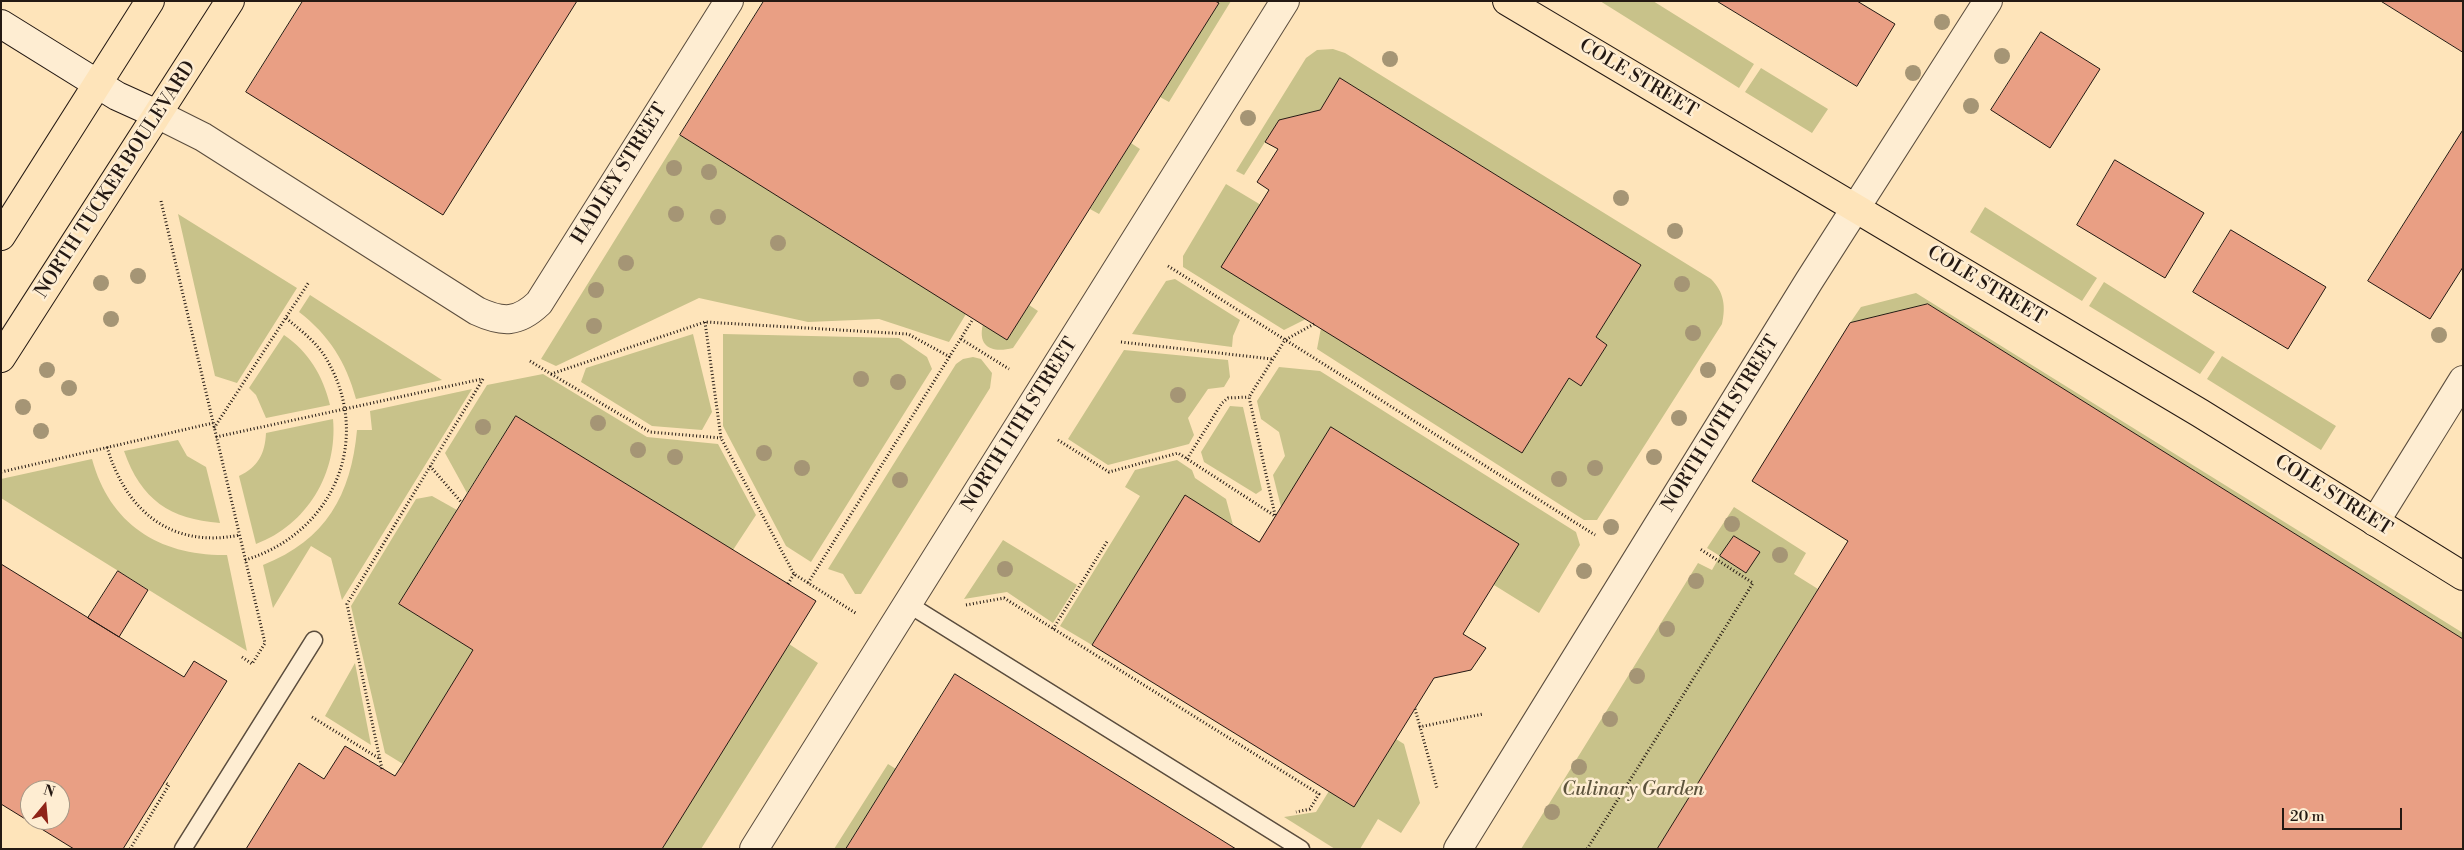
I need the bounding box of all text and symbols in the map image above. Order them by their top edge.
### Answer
street label: COLE STREET [1575,35,1701,123]
street label: NORTH TUCKER BOULEVARD [31,57,201,303]
street label: HADLEY STREET [567,99,673,249]
street label: COLE STREET [1923,242,2049,330]
street label: NORTH 10TH STREET [1657,332,1785,516]
street label: NORTH 11TH STREET [957,334,1083,516]
street label: COLE STREET [2270,451,2396,541]
park label: Culinary Garden [1562,779,1704,801]
north arrow [20,780,70,830]
text: N [41,781,57,802]
scale bar [2284,798,2404,830]
text: 20 m [2290,807,2325,826]

